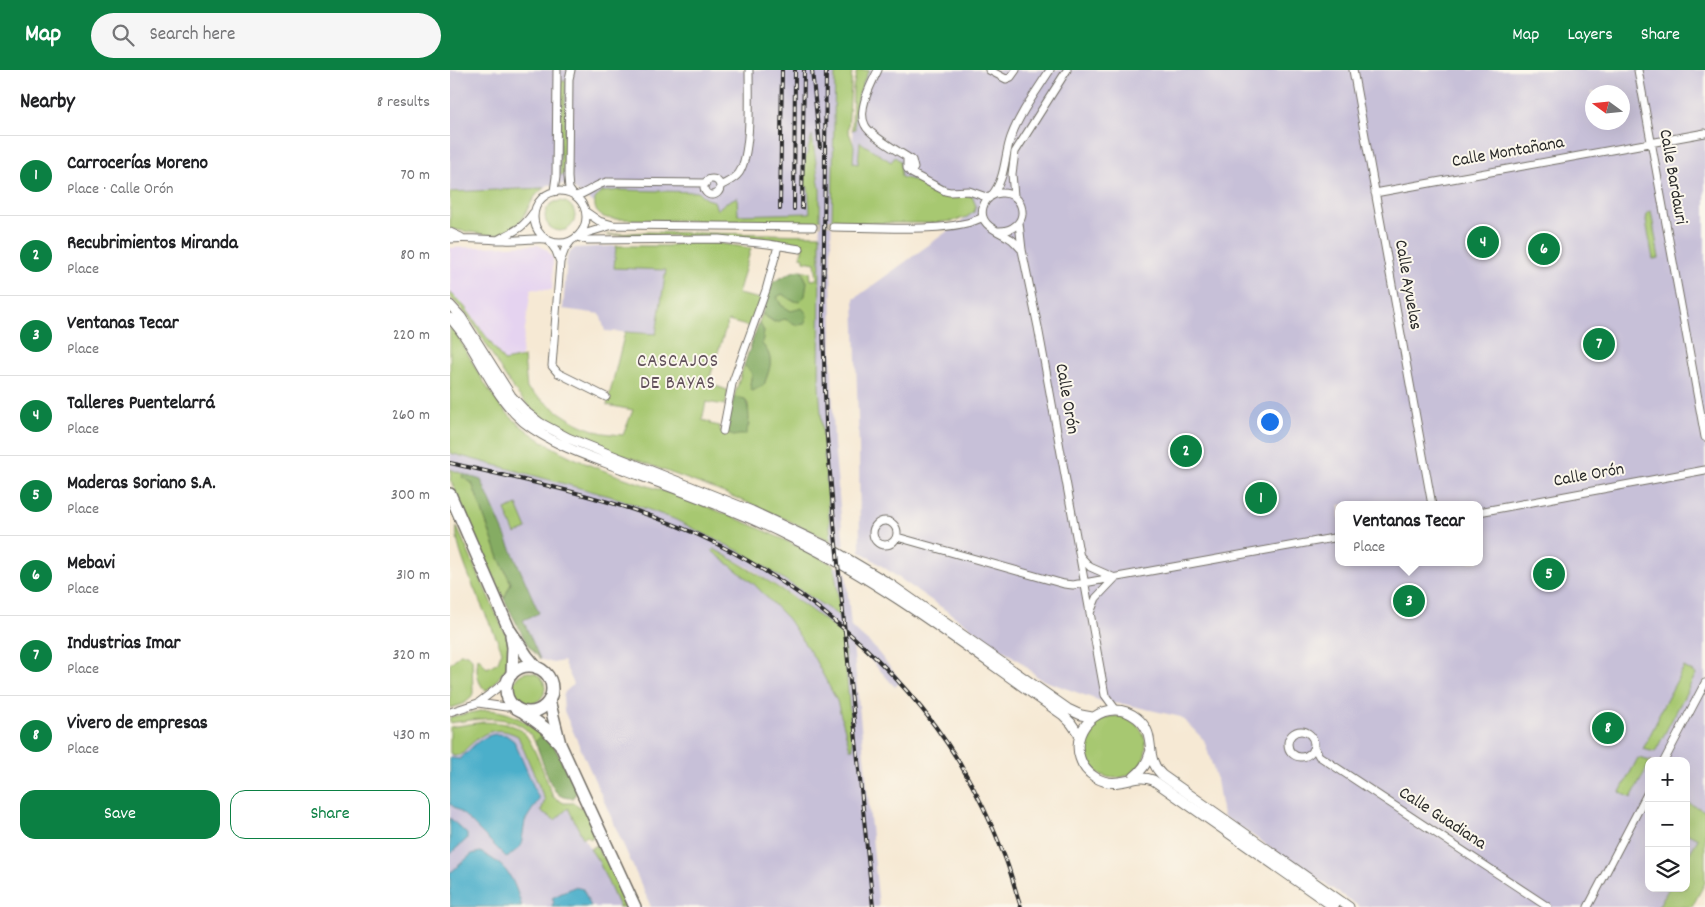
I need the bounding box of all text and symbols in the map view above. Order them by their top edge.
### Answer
search box [91,13,441,58]
text: Map [25,18,61,52]
icon: search [109,21,137,49]
text: Search here [149,22,235,49]
text: Map [1512,23,1539,48]
text: Layers [1567,23,1613,48]
text: Share [1641,23,1680,48]
north arrow [1585,85,1630,130]
text: Nearby [20,88,75,118]
text: 8 results [377,91,430,114]
street label: Calle Bardauri [1651,127,1693,227]
street label: Calle Montañana [1450,131,1567,175]
text: Carrocerías Moreno [67,151,208,178]
text: 1 [34,164,38,187]
text: 70 m [400,164,430,187]
text: Place · Calle Orón [67,178,173,201]
pin: 4 [1467,223,1499,261]
pin: 6 [1528,230,1560,268]
text: Recubrimientos Miranda [67,231,238,258]
street label: Calle Ayuelas [1387,238,1427,332]
text: 2 [33,244,40,267]
text: 80 m [400,244,430,267]
text: Place [67,258,99,281]
text: Ventanas Tecar [67,311,179,338]
text: 3 [32,324,40,347]
text: 220 m [393,324,430,347]
pin: 7 [1583,325,1615,363]
text: Place [67,338,99,361]
district label: CASCAJOS DE BAYAS [637,349,719,398]
street label: Calle Orón [1048,362,1084,436]
text: Talleres Puentelarrá [67,391,215,418]
text: 4 [33,404,39,427]
text: 260 m [392,404,430,427]
your location [1257,409,1283,435]
text: Place [67,418,99,441]
pin: 2 [1170,432,1202,470]
street label: Calle Orón [1552,458,1626,494]
text: Maderas Soriano S.A. [67,471,216,498]
pin: 1 [1245,479,1277,517]
text: 5 [32,484,40,507]
text: 300 m [391,484,430,507]
text: Place [67,498,99,521]
popup [1335,501,1483,566]
text: Ventanas Tecar [1353,509,1465,536]
text: Place [1353,536,1385,559]
text: Mebavi [67,551,115,578]
pin: 5 [1533,555,1565,593]
text: 6 [32,564,40,587]
text: 310 m [396,564,430,587]
text: Place [67,578,99,601]
pin: 3 [1393,582,1425,620]
text: Industrias Imar [67,631,180,658]
text: 7 [33,644,39,667]
text: 320 m [393,644,430,667]
text: Place [67,658,99,681]
pin: 8 [1592,709,1624,747]
text: Vivero de empresas [67,711,208,738]
text: 8 [33,724,39,747]
text: 430 m [393,724,430,747]
text: Place [67,738,99,761]
map controls [1645,757,1690,892]
button: + [1645,757,1690,802]
street label: Calle Guadiana [1393,781,1491,857]
button: Save [20,790,220,839]
button: Share [230,790,430,839]
button: − [1645,802,1690,847]
button: layers [1645,847,1690,892]

